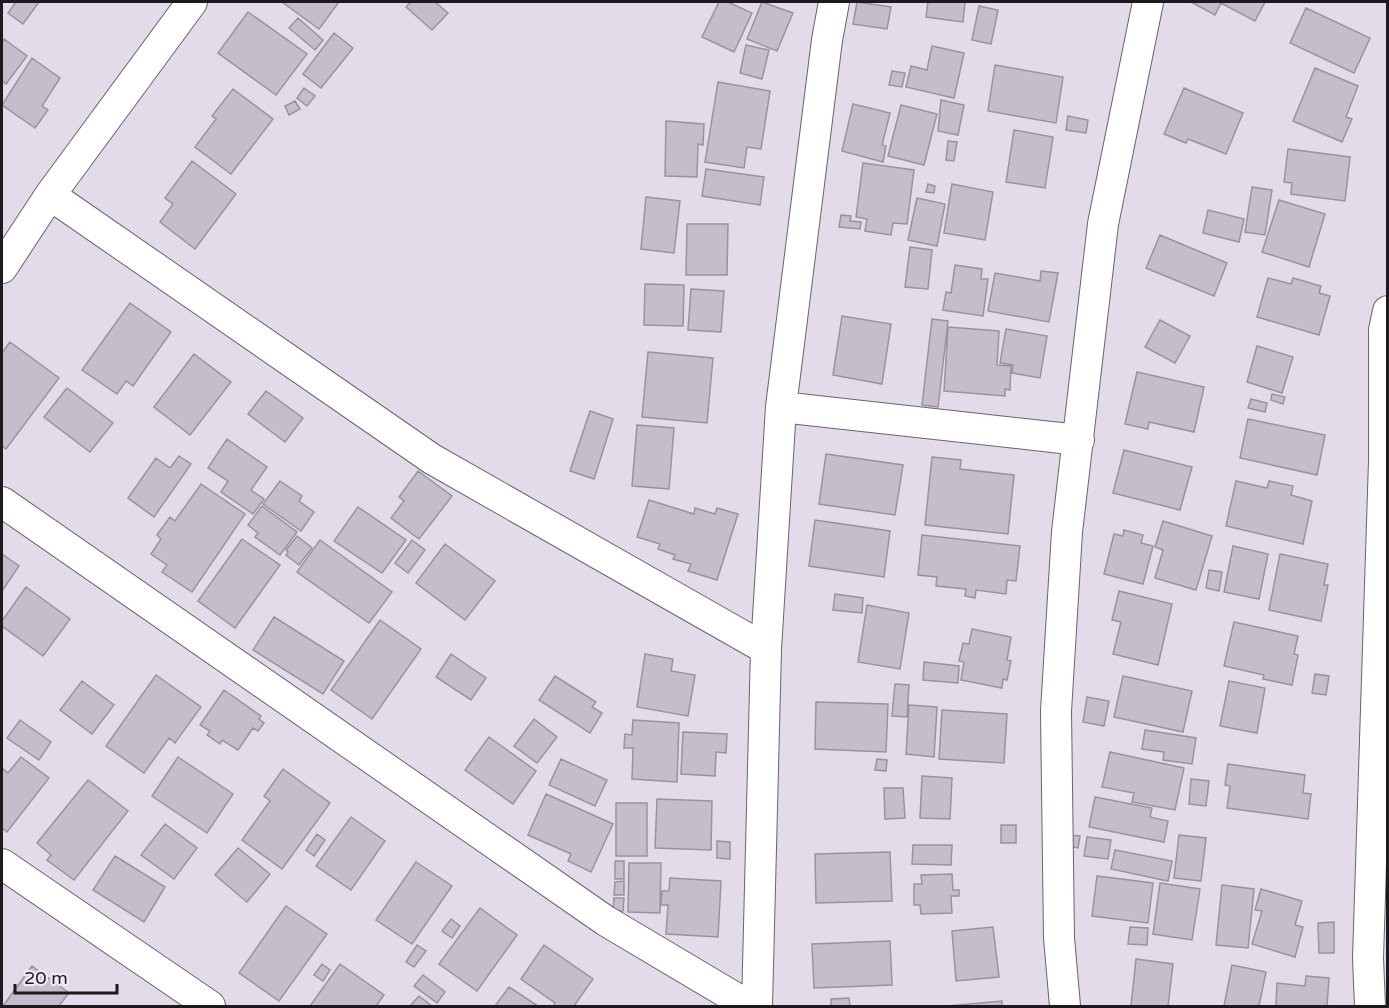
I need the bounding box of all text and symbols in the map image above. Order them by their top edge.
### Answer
scale bar [15,957,117,995]
text: 20 m [24,967,68,989]

